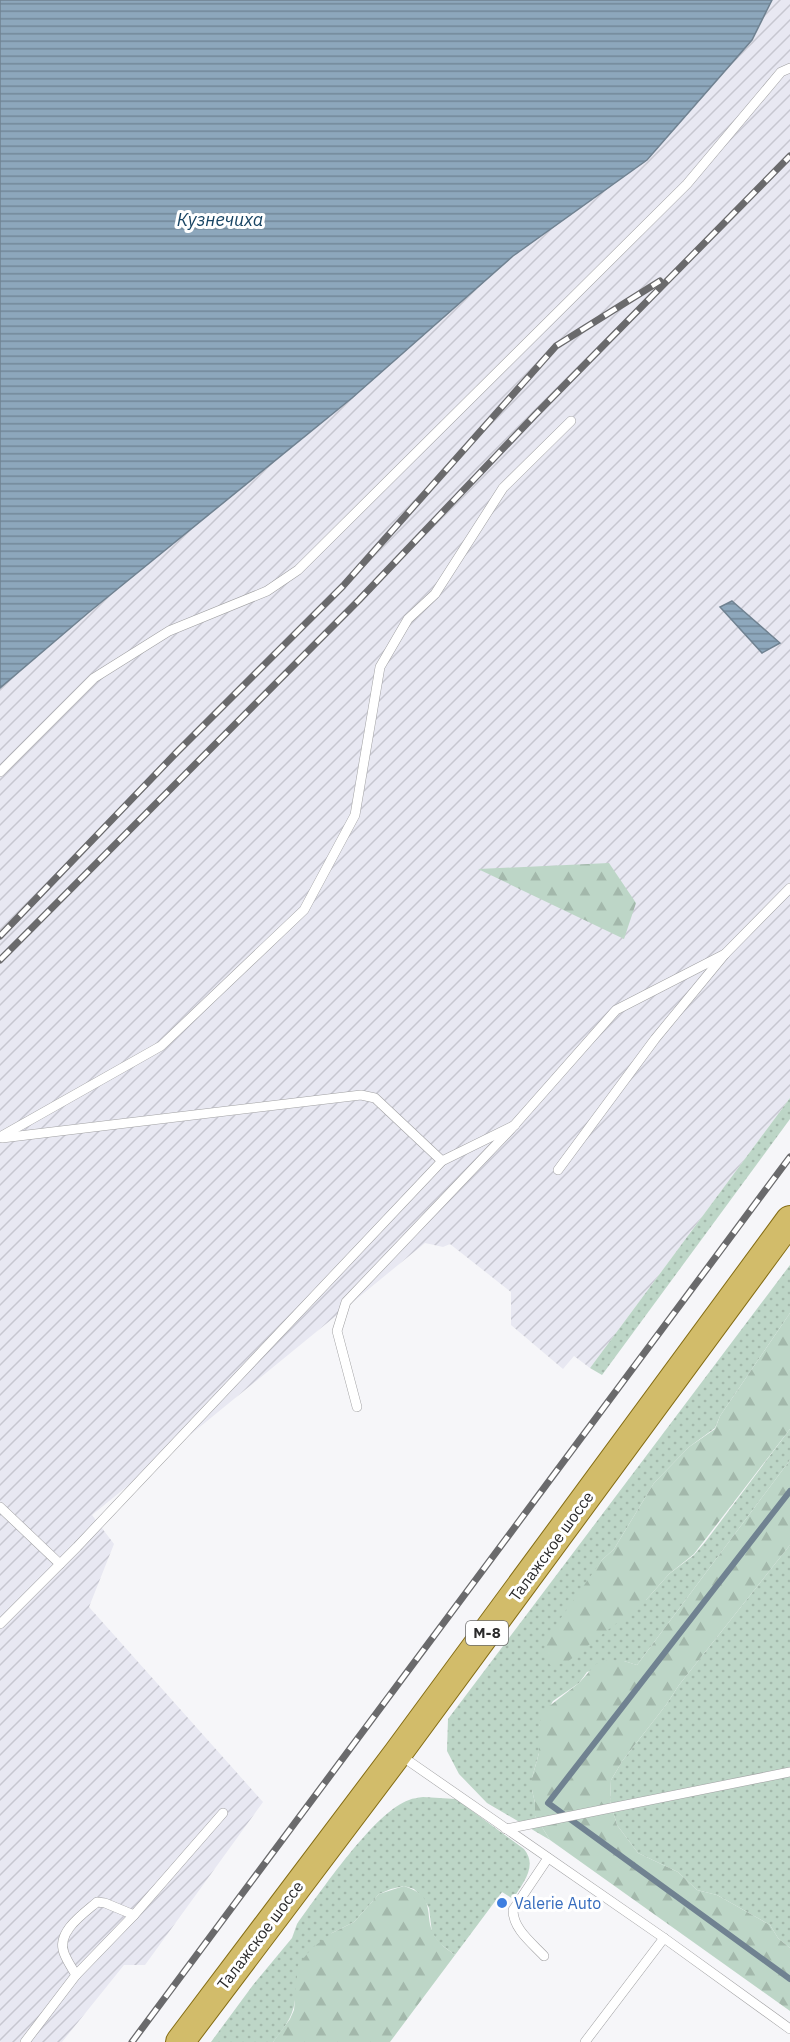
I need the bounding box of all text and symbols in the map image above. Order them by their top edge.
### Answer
water label: Кузнечиха [177,208,263,231]
street label: Талажское шоссе [504,1487,598,1605]
road number: М-8 [466,1621,508,1645]
street label: Талажское шоссе [213,1877,308,1993]
place label: Valerie Auto [514,1893,601,1913]
marker: Valerie Auto [495,1896,509,1910]

